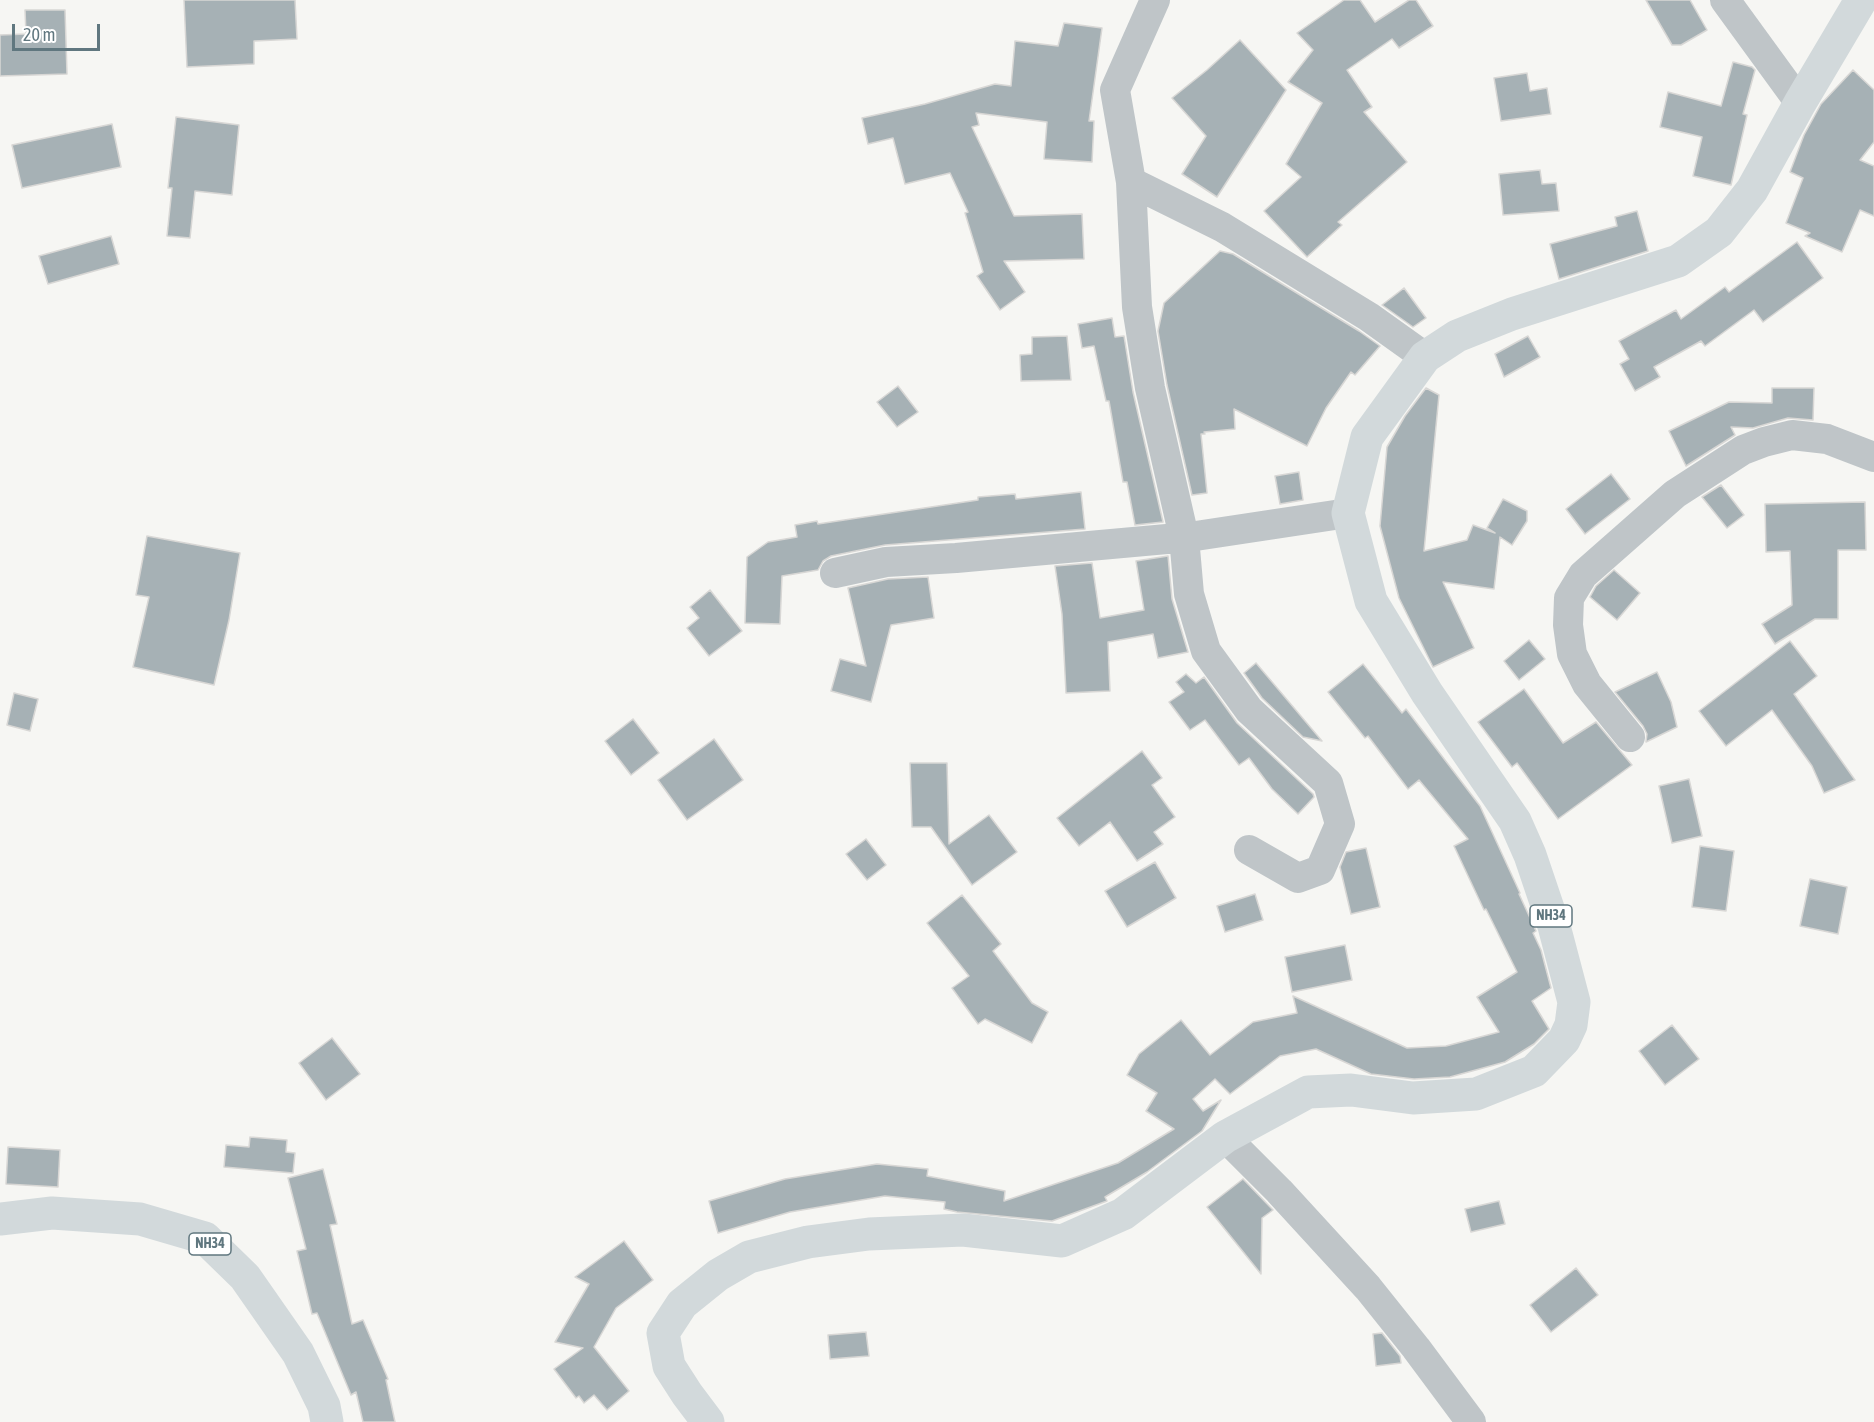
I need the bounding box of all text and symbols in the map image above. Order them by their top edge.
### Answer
scale bar [15,12,104,50]
text: 20 m [23,24,55,45]
road number: NH34 [1530,905,1572,927]
road number: NH34 [189,1233,231,1255]

